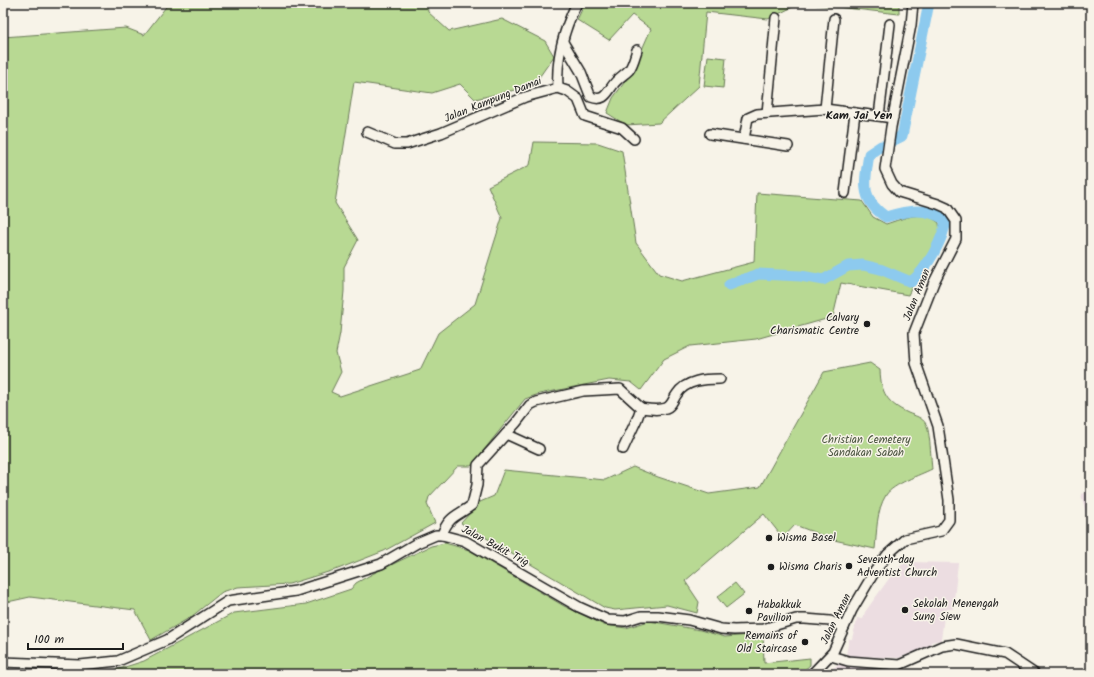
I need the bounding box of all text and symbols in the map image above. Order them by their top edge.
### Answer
street label: Jalan Kampung Damai [442,72,545,128]
district label: Kam Jai Yen [826,106,893,125]
street label: Jalan Aman [898,266,936,324]
place label: Calvary Charismatic Centre [770,309,860,340]
marker: Calvary Charismatic Centre [862,319,872,329]
park label: Christian Cemetery Sandakan Sabah [822,431,911,462]
street label: Jalan Bukit Trig [458,521,532,571]
place label: Wisma Basel [777,529,836,547]
marker: Wisma Basel [764,533,774,543]
place label: Seventh-day Adventist Church [857,551,937,582]
place label: Wisma Charis [779,558,842,576]
marker: Seventh-day Adventist Church [844,561,854,571]
marker: Wisma Charis [766,562,776,572]
street label: Jalan Aman [816,590,856,648]
place label: Sekolah Menengah Sung Siew [913,595,999,626]
place label: Habakkuk Pavilion [757,596,802,627]
marker: Sekolah Menengah Sung Siew [900,605,910,615]
marker: Habakkuk Pavilion [744,606,754,616]
scale bar [28,625,123,651]
place label: Remains of Old Staircase [736,627,799,658]
text: 100 m [34,630,65,649]
marker: Remains of Old Staircase [800,637,810,647]

